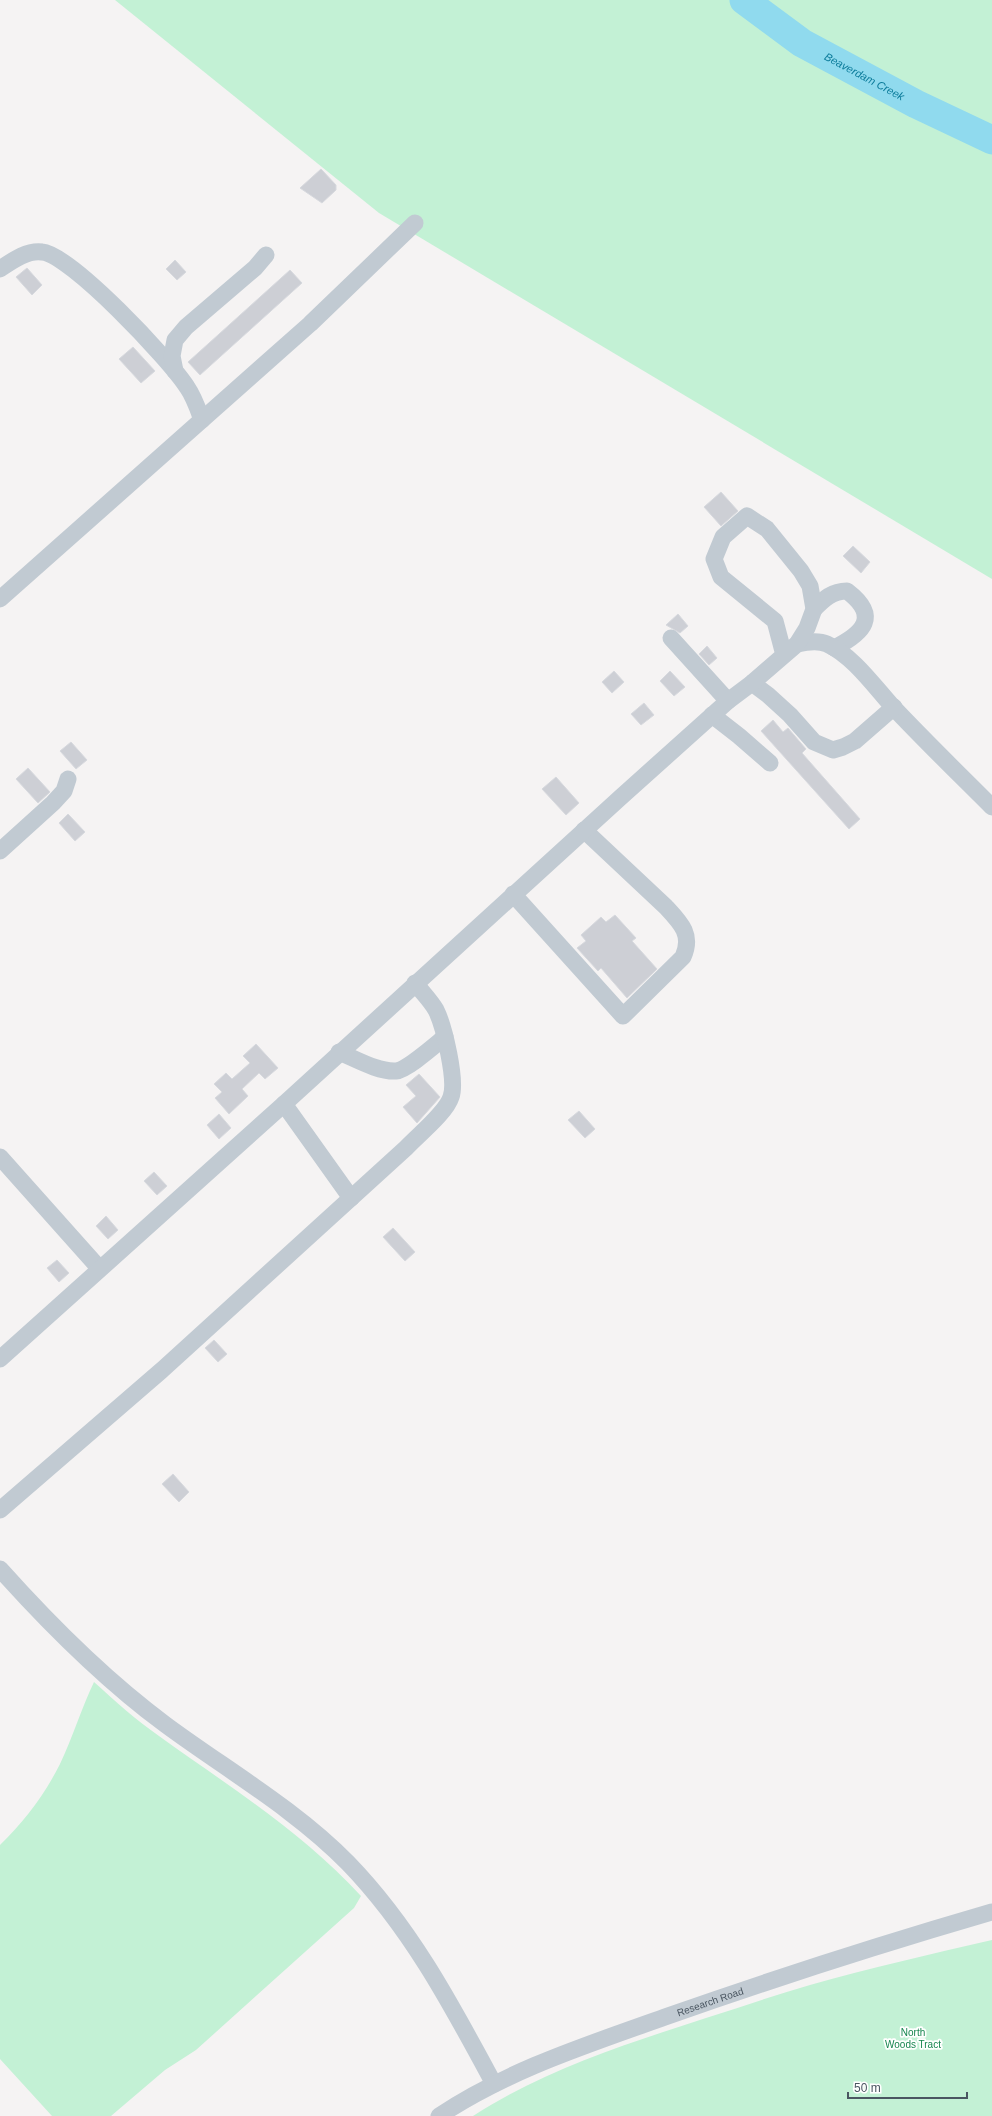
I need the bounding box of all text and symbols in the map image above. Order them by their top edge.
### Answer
water label: Beaverdam Creek [822,50,907,103]
street label: Research Road [675,1985,745,2018]
park label: North Woods Tract [885,2027,941,2050]
scale bar [848,2074,967,2100]
text: 50 m [854,2081,881,2095]

